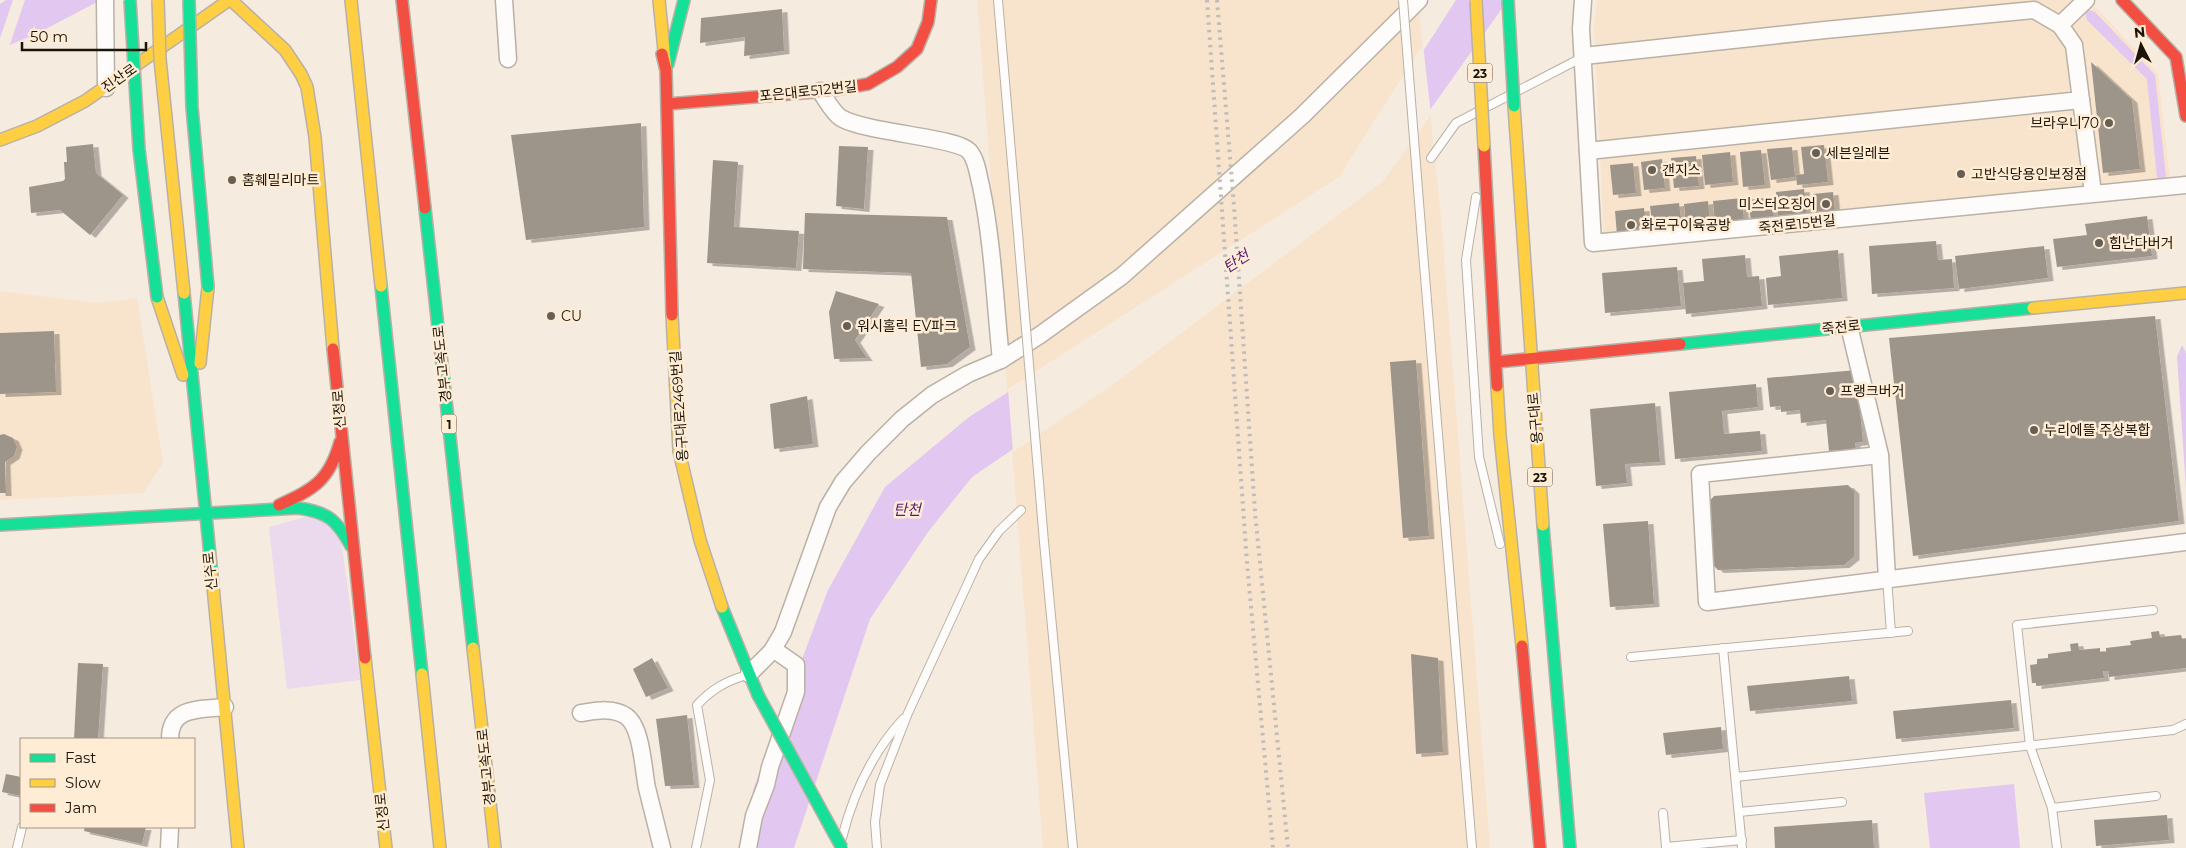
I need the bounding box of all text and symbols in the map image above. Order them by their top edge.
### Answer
scale bar [22,20,146,52]
north arrow [2116,20,2166,70]
text: N [2133,23,2146,42]
text: 50 m [30,27,68,46]
street label: 진산로 [98,59,140,96]
road number: 23 [1468,64,1492,82]
street label: 포은대로512번길 [758,77,858,105]
place label: 브라우니70 [2030,114,2099,132]
marker: 브라우니70 [2103,117,2115,129]
place label: 세븐일레븐 [1826,144,1891,162]
marker: 세븐일레븐 [1810,147,1822,159]
place label: 갠지스 [1662,161,1701,179]
marker: 갠지스 [1646,164,1658,176]
place label: 고반식당용인보정점 [1971,165,2087,183]
marker: 고반식당용인보정점 [1955,168,1967,180]
place label: 홈훼밀리마트 [242,171,319,189]
marker: 홈훼밀리마트 [226,174,238,186]
place label: 미스터오징어 [1739,195,1816,213]
marker: 미스터오징어 [1820,198,1832,210]
street label: 죽전로15번길 [1758,211,1836,237]
place label: 화로구이육공방 [1641,216,1731,234]
marker: 화로구이육공방 [1625,219,1637,231]
place label: 힘난다버거 [2109,234,2173,252]
marker: 힘난다버거 [2093,237,2105,249]
water label: 탄천 [1219,244,1255,276]
place label: CU [561,307,582,325]
marker: CU [545,310,557,322]
street label: 죽전로 [1821,316,1861,338]
place label: 워시홀릭 EV파크 [857,317,957,335]
marker: 워시홀릭 EV파크 [841,320,853,332]
street label: 경부고속도로 [429,325,455,403]
street label: 용구대로2469번길 [666,350,692,462]
place label: 프랭크버거 [1840,382,1904,400]
marker: 프랭크버거 [1824,385,1836,397]
street label: 신정로 [329,389,349,429]
street label: 용구대로 [1524,391,1546,444]
road number: 1 [442,414,456,434]
place label: 누리에뜰 주상복합 [2044,421,2151,439]
marker: 누리에뜰 주상복합 [2028,424,2040,436]
road number: 23 [1528,468,1552,487]
water label: 탄천 [893,500,923,519]
street label: 신수로 [199,551,221,591]
street label: 경부고속도로 [473,728,499,806]
legend [20,738,195,828]
text: Fast [65,748,96,767]
text: Slow [65,773,101,792]
street label: 신정로 [371,792,393,832]
text: Jam [64,798,97,817]

